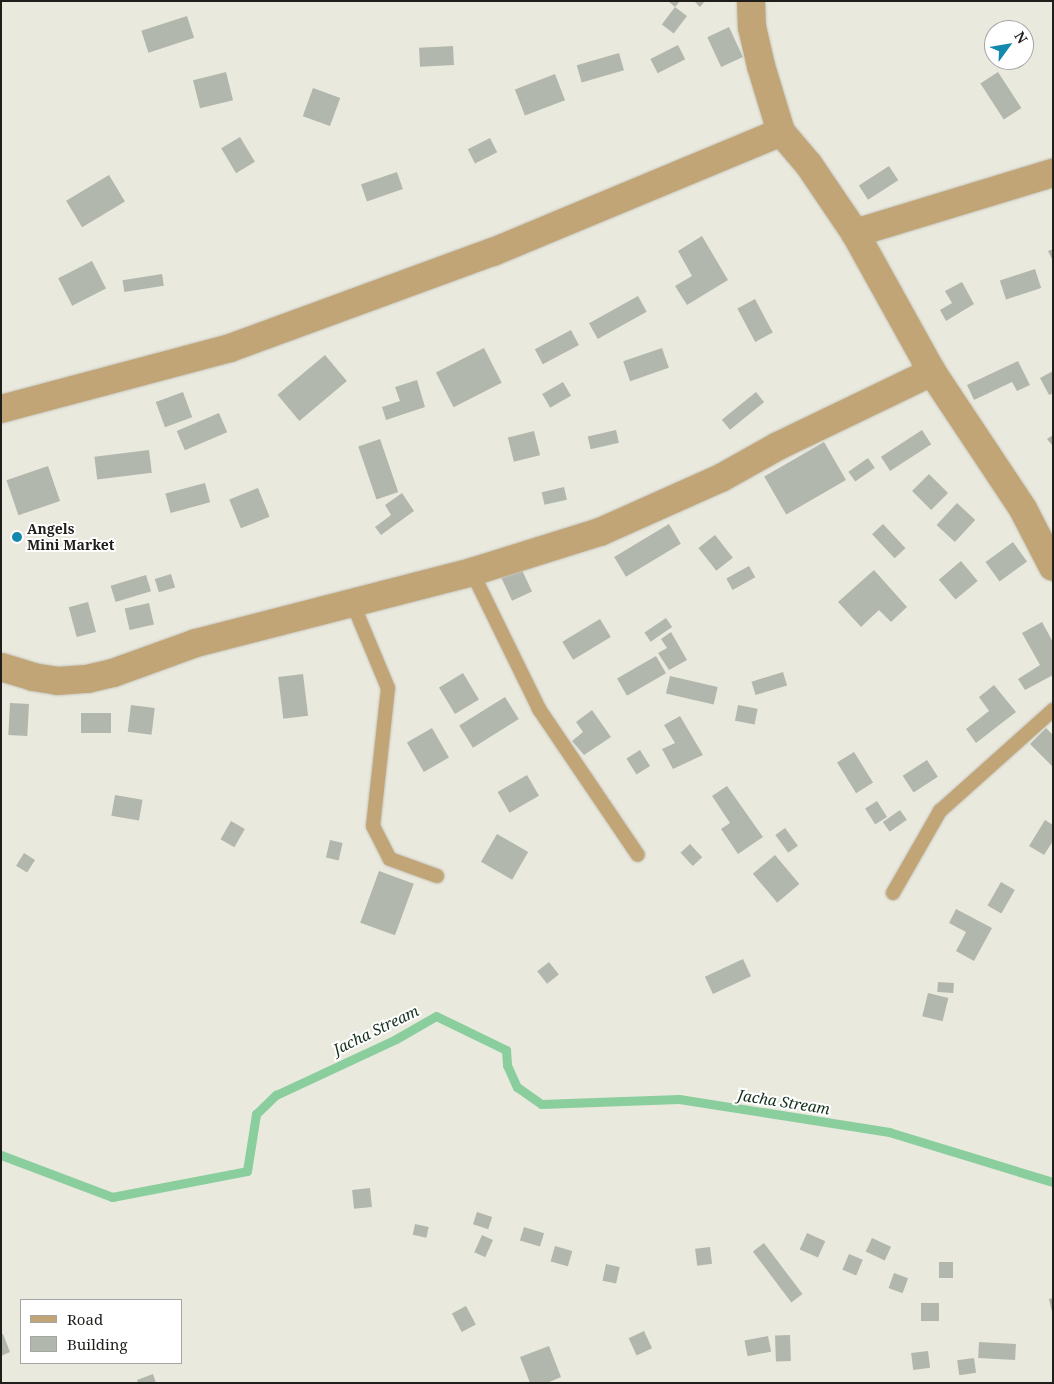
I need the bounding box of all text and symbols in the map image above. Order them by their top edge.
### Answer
north arrow [984,20,1034,70]
text: N [1010,28,1032,47]
place label: Angels Mini Market [27,521,115,554]
marker: Angels Mini Market [11,531,23,543]
water label: Jacha Stream [330,1002,422,1058]
water label: Jacha Stream [737,1086,831,1118]
legend [20,1299,182,1364]
text: Road [67,1309,103,1329]
text: Building [67,1334,128,1354]

